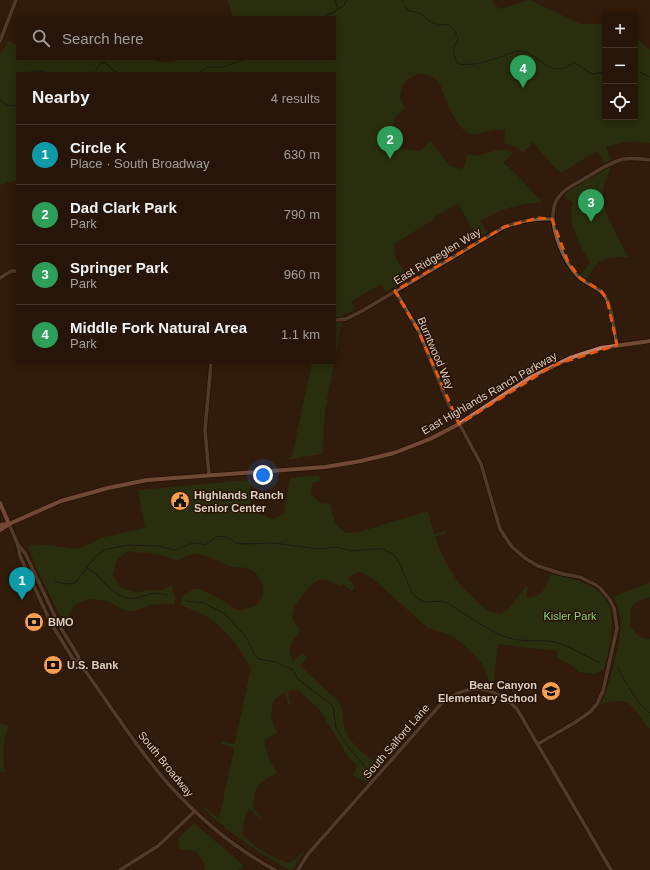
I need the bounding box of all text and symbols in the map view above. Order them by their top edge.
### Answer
map controls [602,12,638,120]
button: + [602,12,638,48]
search box [16,16,336,60]
icon: search [30,27,52,49]
text: Search here [62,30,144,47]
button: − [602,48,638,84]
pin: 4 [510,55,536,88]
button: locate [602,84,638,120]
text: Nearby [32,88,90,107]
text: 4 results [271,91,320,106]
pin: 2 [377,126,403,159]
text: Circle K [70,139,127,156]
text: 1 [41,147,49,162]
text: 630 m [284,147,320,162]
text: Place · South Broadway [70,156,209,171]
pin: 3 [578,189,604,222]
text: Dad Clark Park [70,199,177,216]
text: 2 [41,207,49,222]
text: 790 m [284,207,320,222]
text: Park [70,216,97,231]
street label: East Ridgeglen Way [391,225,483,287]
text: Springer Park [70,259,168,276]
text: 3 [41,267,49,282]
text: 960 m [284,267,320,282]
text: Park [70,276,97,291]
street label: Burntwood Way [415,315,457,391]
text: Middle Fork Natural Area [70,319,247,336]
text: 4 [41,327,49,342]
text: 1.1 km [281,327,320,342]
text: Park [70,336,97,351]
street label: East Highlands Ranch Parkway [419,349,559,437]
your location [253,465,273,485]
place label: Highlands Ranch Senior Center [194,489,284,514]
public building icon: Highlands Ranch Senior Center [169,490,191,512]
pin: 1 [9,567,35,600]
park label: Kisler Park [543,610,597,622]
bank icon: BMO [23,611,45,633]
place label: BMO [48,616,74,628]
bank icon: U.S. Bank [42,654,64,676]
place label: U.S. Bank [67,659,119,671]
place label: Bear Canyon Elementary School [438,679,537,704]
school or university icon: Bear Canyon Elementary School [540,680,562,702]
street label: South Salford Lane [361,702,431,780]
street label: South Broadway [136,729,196,800]

